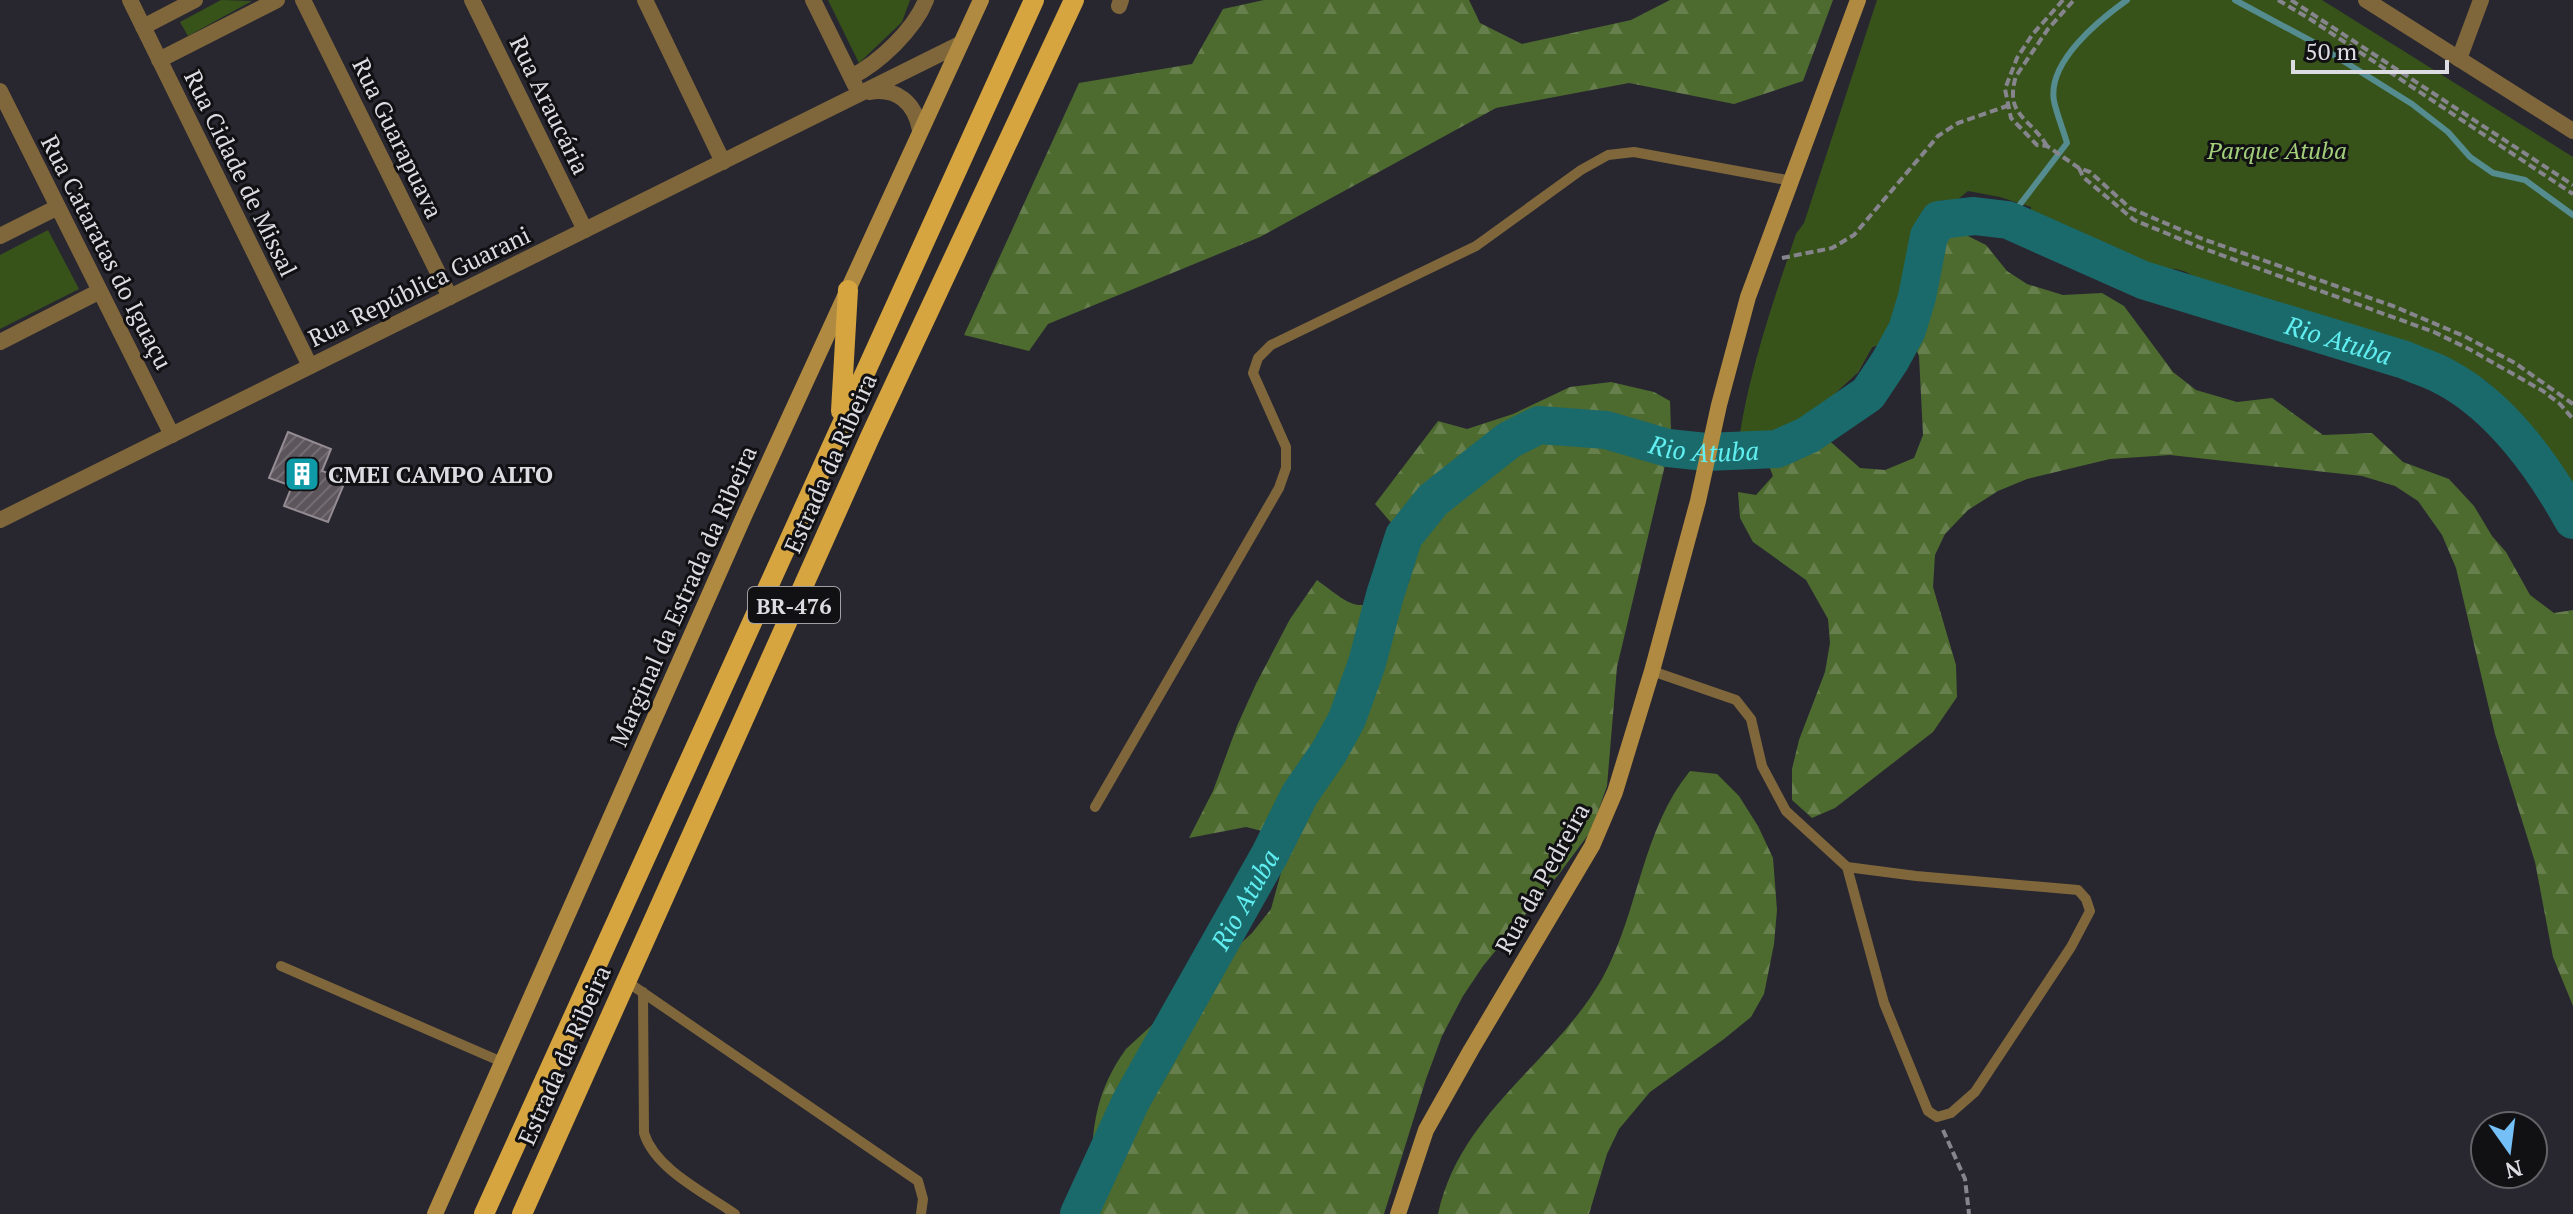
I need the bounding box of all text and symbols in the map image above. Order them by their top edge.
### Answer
scale bar [2293,24,2447,74]
street label: Rua Araucária [503,31,597,179]
text: 50 m [2305,35,2357,67]
street label: Rua Guarapuava [345,53,451,223]
street label: Rua Cidade de Missal [177,65,305,281]
street label: Rua Cataratas do Iguaçu [34,130,180,375]
park label: Parque Atuba [2206,134,2347,166]
street label: Rua República Guarani [303,218,535,354]
water label: Rio Atuba [2280,307,2396,372]
street label: Estrada da Ribeira [776,368,884,558]
water label: Rio Atuba [1644,426,1760,469]
street label: Marginal da Estrada da Ribeira [602,441,764,751]
building icon: CMEI CAMPO ALTO [283,455,321,493]
place label: CMEI CAMPO ALTO [328,458,553,490]
road number: BR-476 [748,587,840,623]
street label: Rua da Pedreira [1487,797,1597,959]
water label: Rio Atuba [1202,843,1286,956]
street label: Estrada da Ribeira [510,960,618,1150]
north arrow [2469,1110,2549,1190]
text: N [2502,1154,2526,1186]

